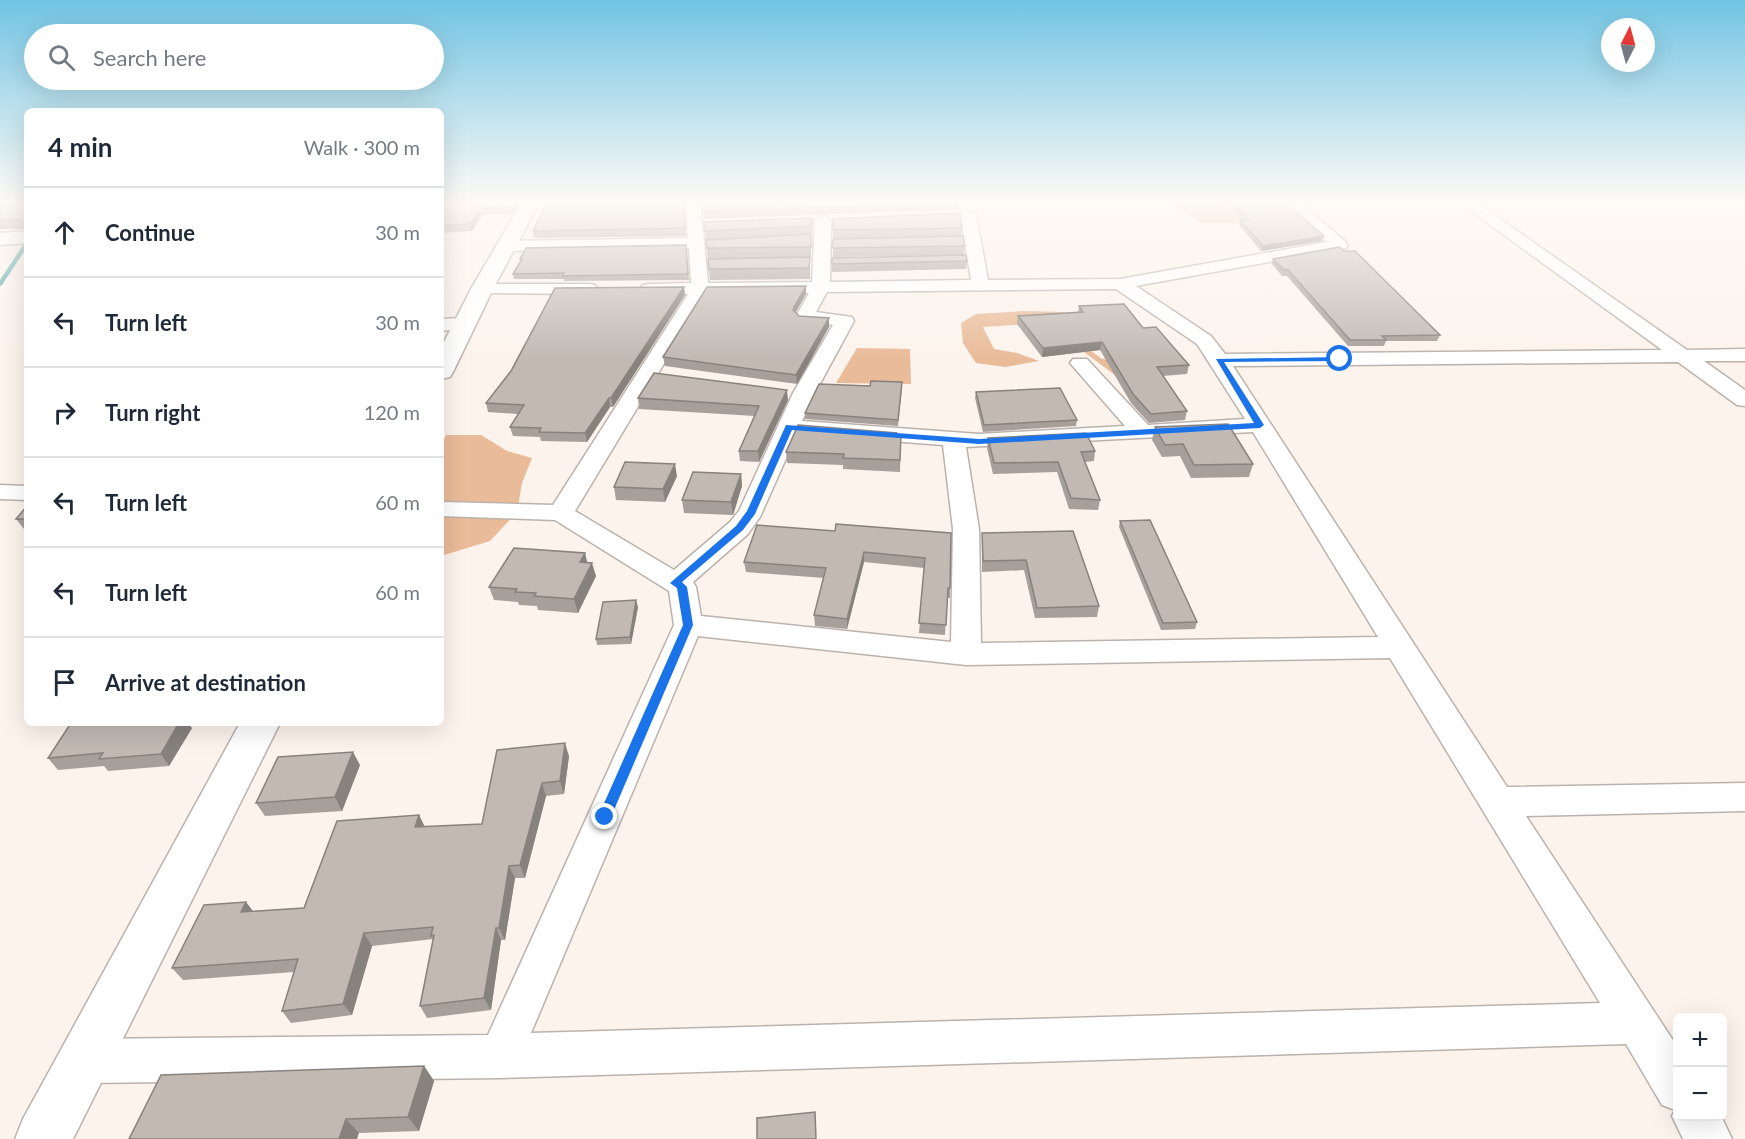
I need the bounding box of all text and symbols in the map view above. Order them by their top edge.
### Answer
north arrow [1601,18,1655,72]
search box [24,24,444,90]
icon: search [45,41,78,74]
text: Search here [93,44,206,71]
text: 4 min [48,131,112,163]
text: Walk · 300 m [304,135,420,159]
icon: ahead [48,216,81,249]
text: Continue [105,219,195,246]
text: 30 m [375,220,420,244]
icon: left [48,306,81,339]
text: Turn left [105,309,187,336]
text: 30 m [375,310,420,334]
route start [1326,345,1352,371]
icon: right [48,396,81,429]
text: Turn right [105,399,200,426]
text: 120 m [364,400,420,424]
icon: left [48,486,81,519]
text: Turn left [105,489,187,516]
text: 60 m [375,490,420,514]
icon: left [48,576,81,609]
text: Turn left [105,579,187,606]
text: 60 m [375,580,420,604]
icon: arrive [48,666,81,699]
text: Arrive at destination [105,669,306,696]
route end [591,803,617,829]
map controls [1673,1013,1727,1121]
button: + [1673,1013,1727,1067]
button: − [1673,1067,1727,1121]

